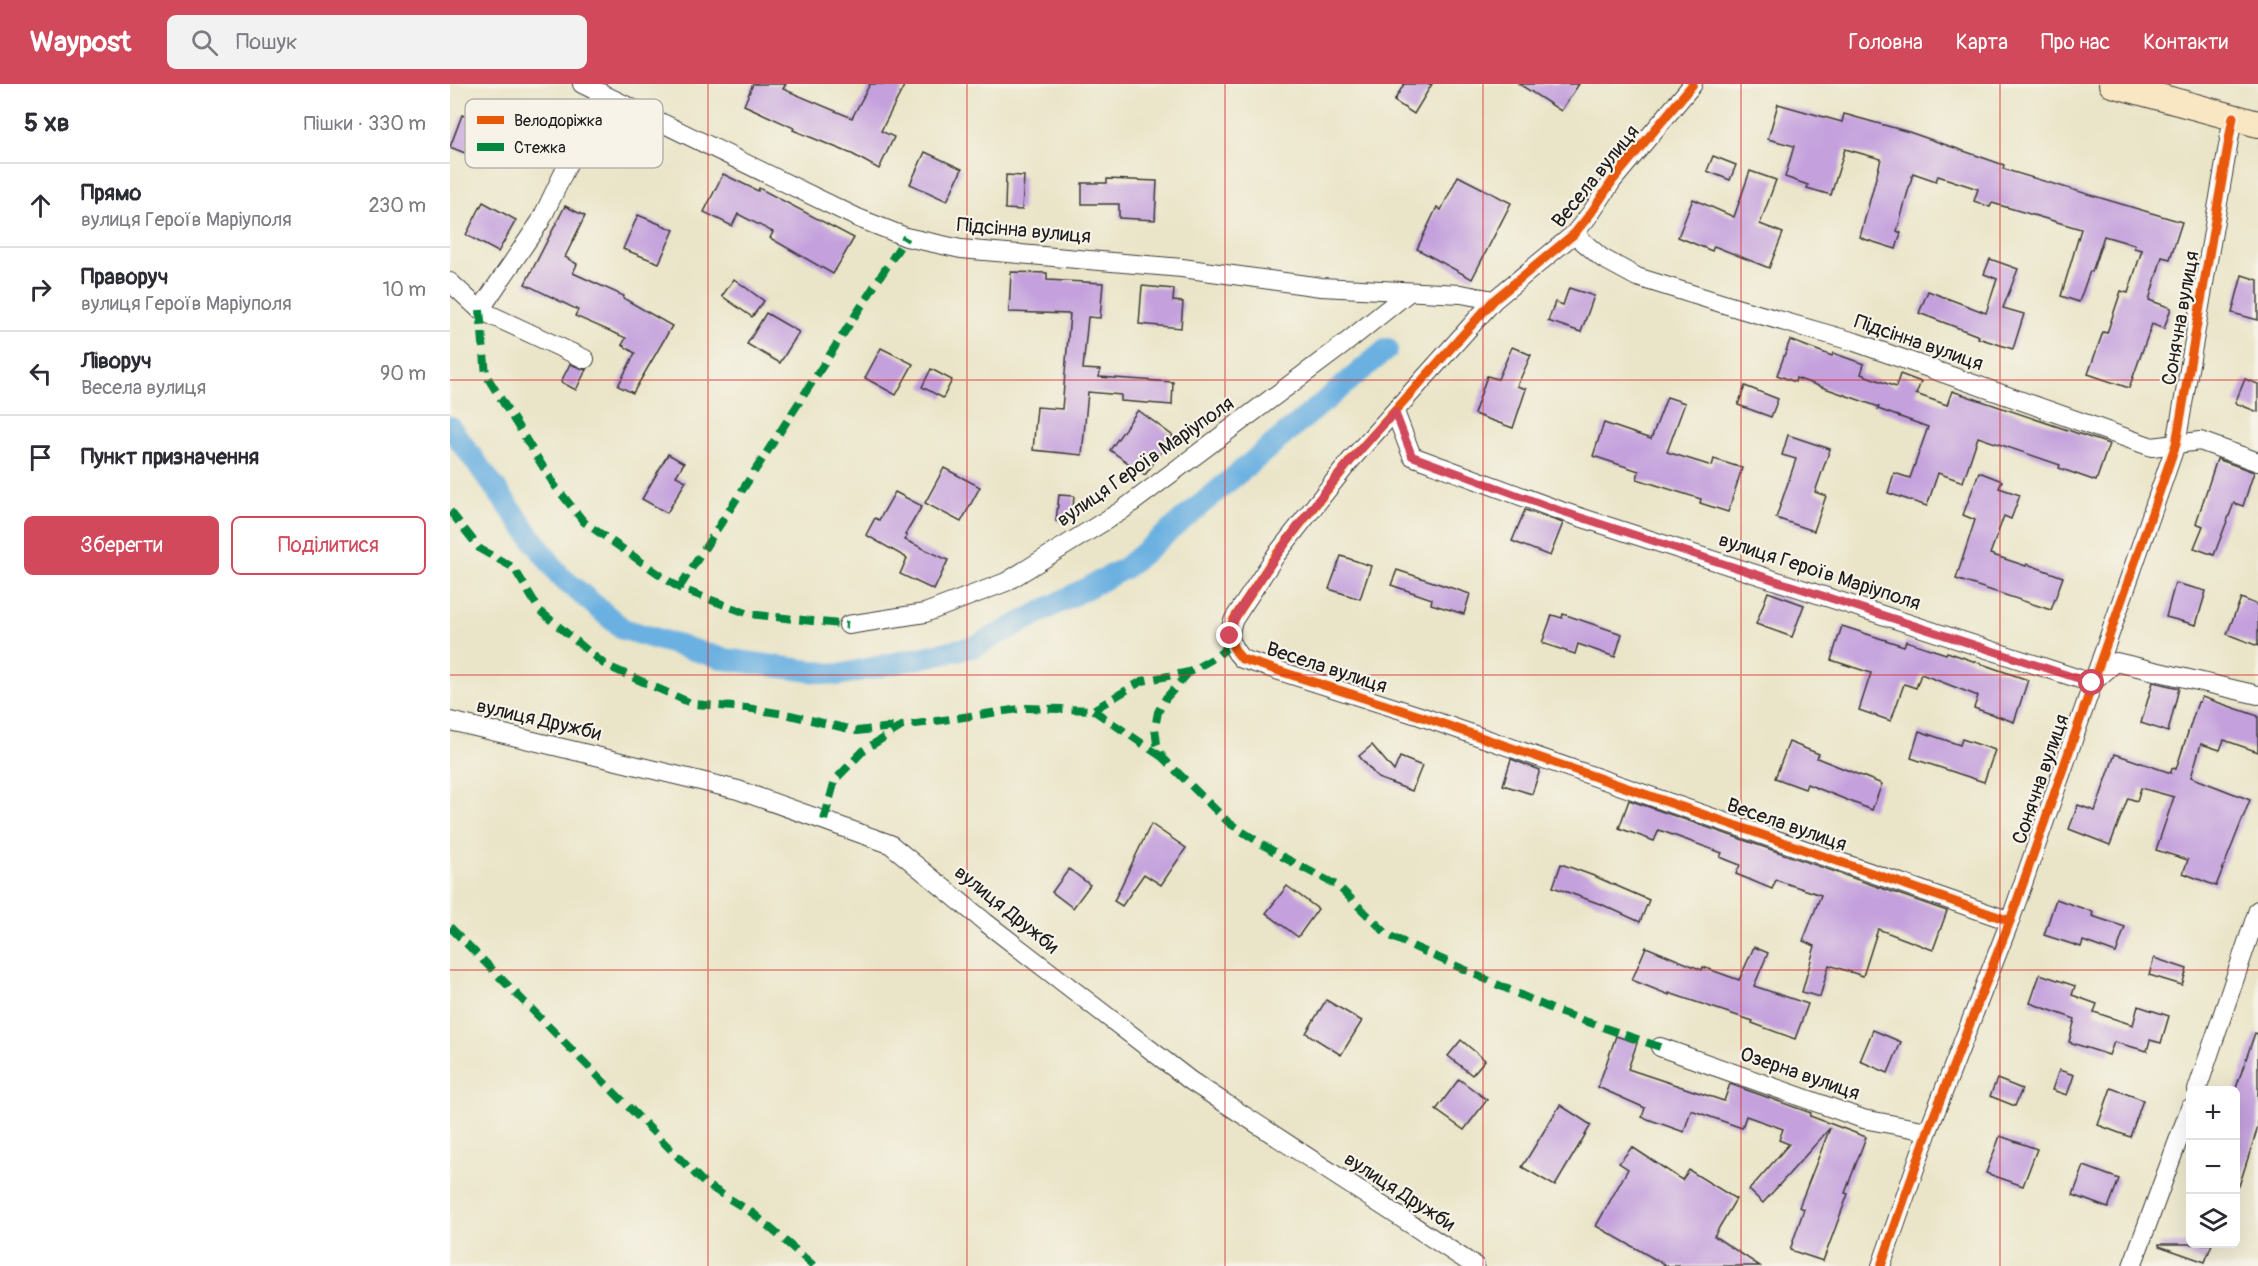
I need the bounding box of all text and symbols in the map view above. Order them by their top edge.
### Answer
search box [167,15,587,69]
text: Waypost [30,25,131,60]
icon: search [188,26,221,59]
text: Пошук [236,28,297,56]
text: Головна [1849,29,1923,56]
text: Карта [1956,29,2008,56]
text: Про нас [2041,29,2110,56]
text: Контакти [2143,29,2228,56]
legend [465,99,663,168]
text: 5 хв [24,107,70,139]
text: Пішки · 330 m [304,111,426,136]
text: Велодоріжка [514,111,602,131]
street label: Весела вулиця [1546,120,1644,233]
text: Стежка [514,138,566,158]
text: Прямо [81,179,141,207]
icon: ahead [24,189,57,222]
text: 230 m [369,193,426,218]
text: вулиця Героїв Маріуполя [81,207,292,232]
street label: Підсінна вулиця [956,212,1092,249]
street label: Сонячна вулиця [2156,249,2205,387]
text: Праворуч [81,263,168,291]
icon: right [24,273,57,306]
text: 10 m [382,277,426,302]
text: вулиця Героїв Маріуполя [81,291,292,316]
street label: Підсінна вулиця [1851,309,1987,376]
text: Ліворуч [81,347,152,375]
icon: left [24,357,57,390]
text: 90 m [380,361,426,386]
text: Весела вулиця [81,375,206,400]
street label: вулиця Героїв Маріуполя [1052,391,1239,532]
icon: arrive [24,441,57,474]
text: Пункт призначення [81,443,259,471]
button: Зберегти [24,516,219,575]
button: Поділитися [231,516,426,575]
street label: вулиця Героїв Маріуполя [1716,527,1924,616]
route end [1216,622,1242,648]
street label: Весела вулиця [1263,636,1390,699]
route start [2078,669,2104,695]
street label: вулиця Дружби [474,693,604,746]
street label: Сонячна вулиця [2007,711,2074,847]
street label: Весела вулиця [1724,792,1850,857]
street label: вулиця Дружби [949,860,1064,959]
street label: Озерна вулиця [1737,1041,1863,1106]
map controls [2186,1086,2240,1248]
button: + [2186,1086,2240,1140]
button: − [2186,1140,2240,1194]
street label: вулиця Дружби [1340,1146,1460,1237]
button: layers [2186,1194,2240,1248]

